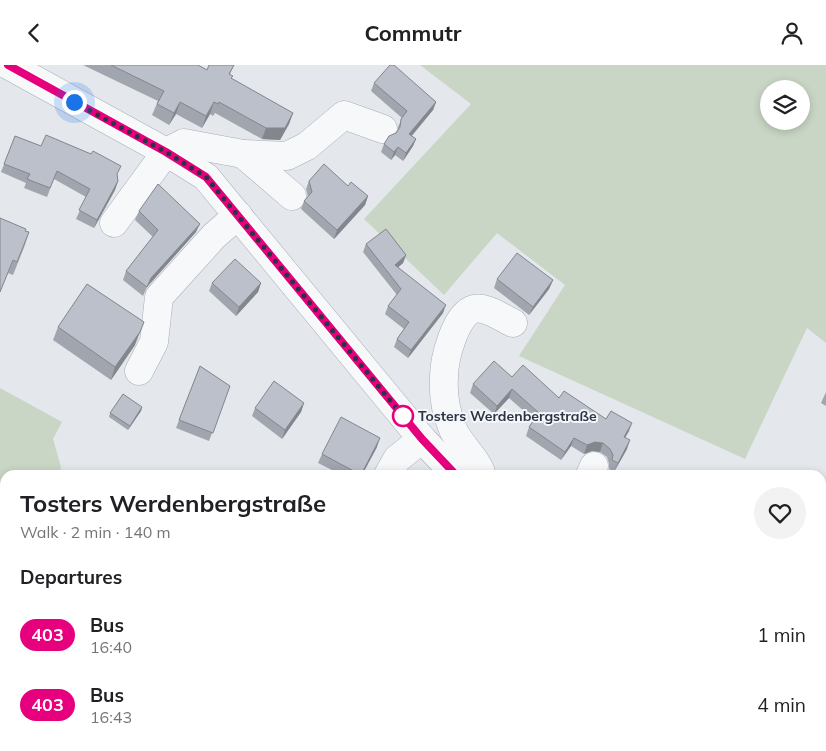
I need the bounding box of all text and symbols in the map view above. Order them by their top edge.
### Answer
icon: back [20,19,48,47]
text: Commutr [365,19,461,47]
icon: person [778,19,806,47]
map controls [760,80,810,130]
button: layers [760,80,810,130]
your location [62,90,87,115]
marker: Tosters Werdenbergstraße [392,405,414,427]
place label: Tosters Werdenbergstraße [418,407,597,425]
button: heart [754,487,806,539]
text: Tosters Werdenbergstraße [20,488,326,518]
text: Walk · 2 min · 140 m [20,522,171,542]
text: Departures [20,565,122,589]
text: Bus [90,613,124,637]
text: 403 [31,623,64,646]
text: 1 min [757,623,806,647]
text: 16:40 [90,637,132,657]
text: Bus [90,683,124,707]
text: 403 [31,693,64,716]
text: 4 min [757,693,806,717]
text: 16:43 [90,707,132,727]

